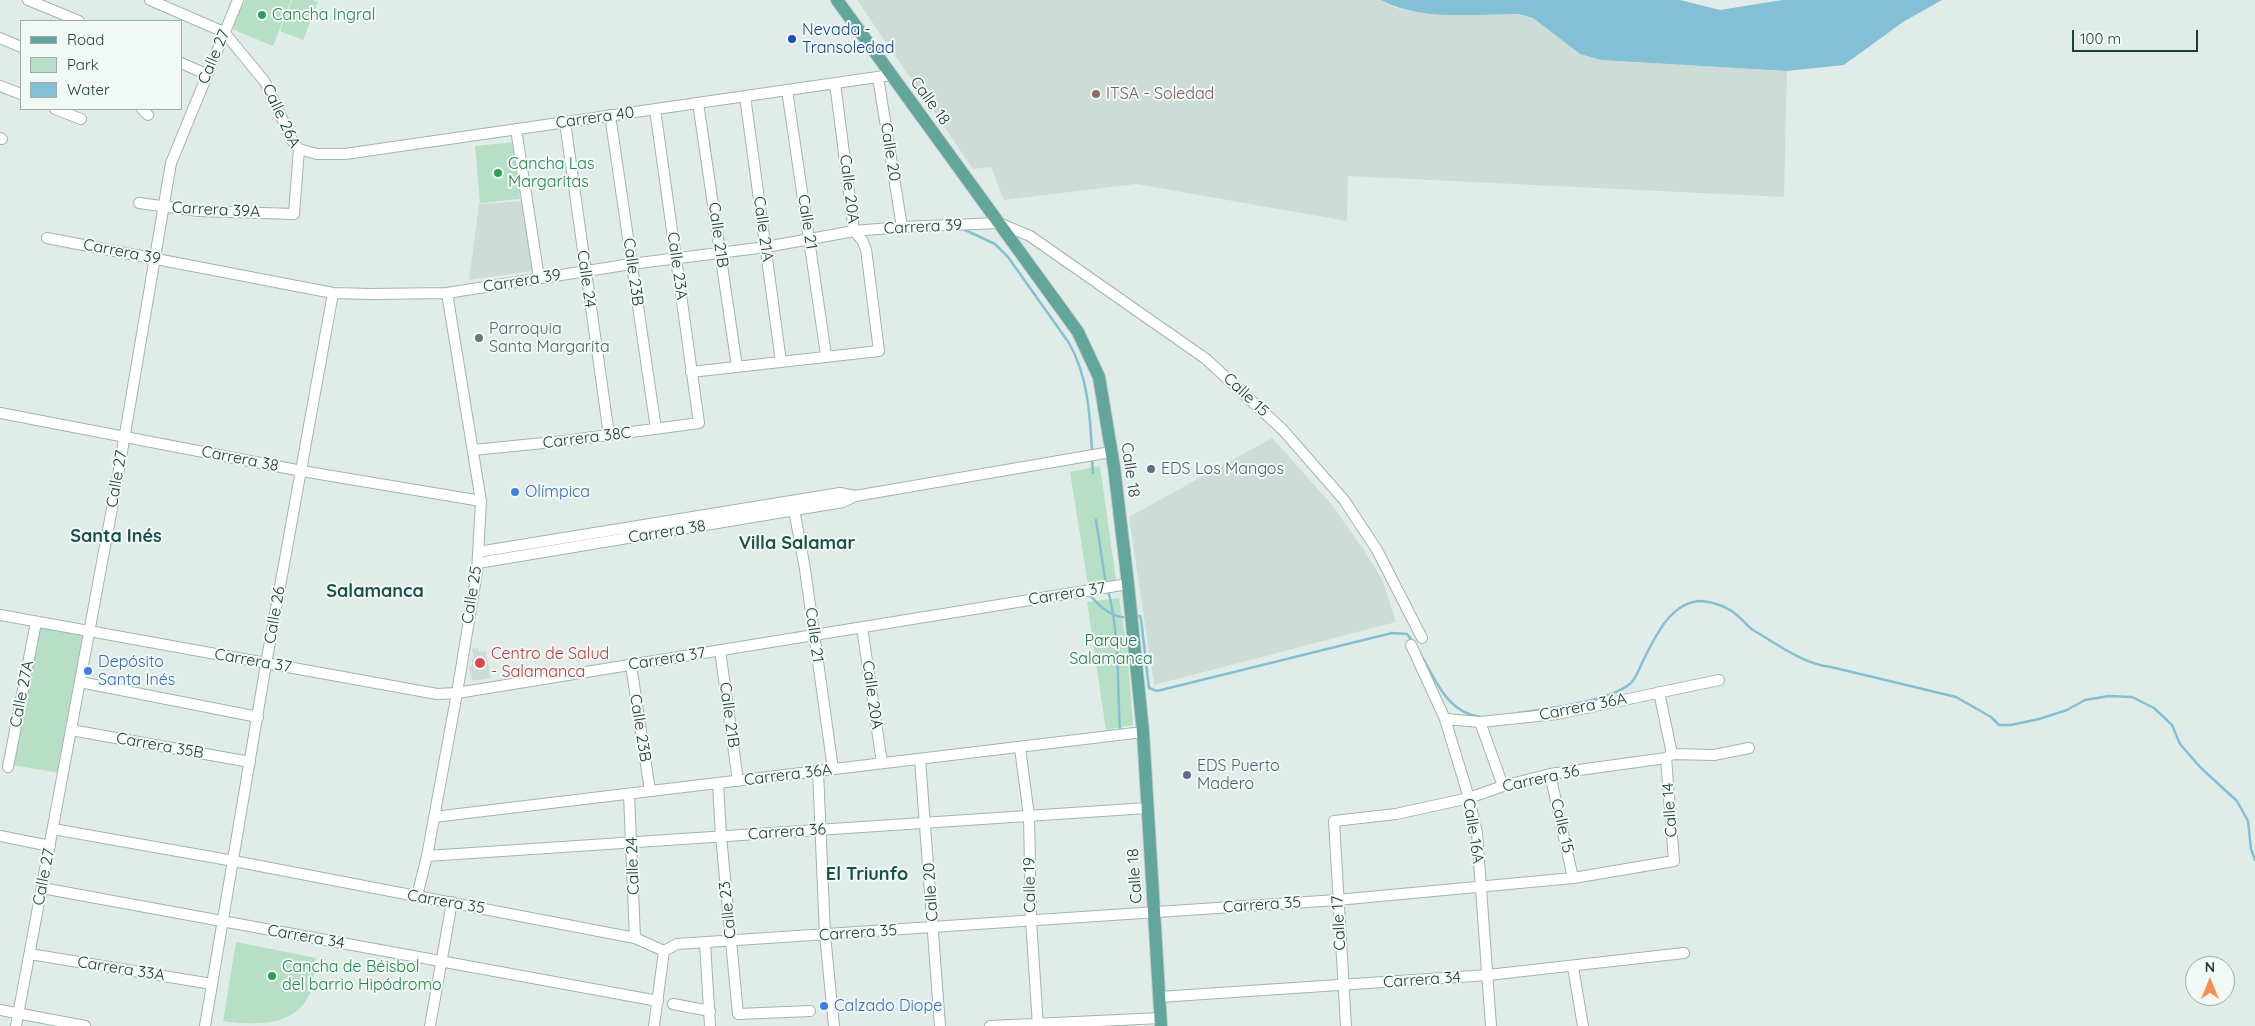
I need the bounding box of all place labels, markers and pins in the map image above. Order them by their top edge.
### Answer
place label: Cancha Ingral [272,5,375,25]
marker: Cancha Ingral [256,9,268,21]
place label: Nevada - Transoledad [802,20,894,58]
marker: Nevada - Transoledad [786,33,798,45]
place label: ITSA - Soledad [1106,84,1214,104]
marker: ITSA - Soledad [1090,88,1102,100]
place label: Cancha Las Margaritas [508,154,595,192]
marker: Cancha Las Margaritas [492,167,504,179]
place label: Parroquia Santa Margarita [489,319,610,357]
marker: Parroquia Santa Margarita [473,332,485,344]
place label: EDS Los Mangos [1161,459,1284,479]
marker: EDS Los Mangos [1145,463,1157,475]
place label: Olímpica [525,482,590,502]
marker: Olímpica [509,486,521,498]
place label: Centro de Salud - Salamanca [491,644,609,682]
place label: Depósito Santa Inés [98,652,175,690]
marker: Centro de Salud - Salamanca [473,656,487,670]
marker: Depósito Santa Inés [82,665,94,677]
place label: EDS Puerto Madero [1197,756,1280,794]
marker: EDS Puerto Madero [1181,769,1193,781]
place label: Cancha de Béisbol del barrio Hipódromo [282,957,442,995]
marker: Cancha de Béisbol del barrio Hipódromo [266,970,278,982]
place label: Calzado Diope [834,996,942,1016]
marker: Calzado Diope [818,1000,830,1012]

